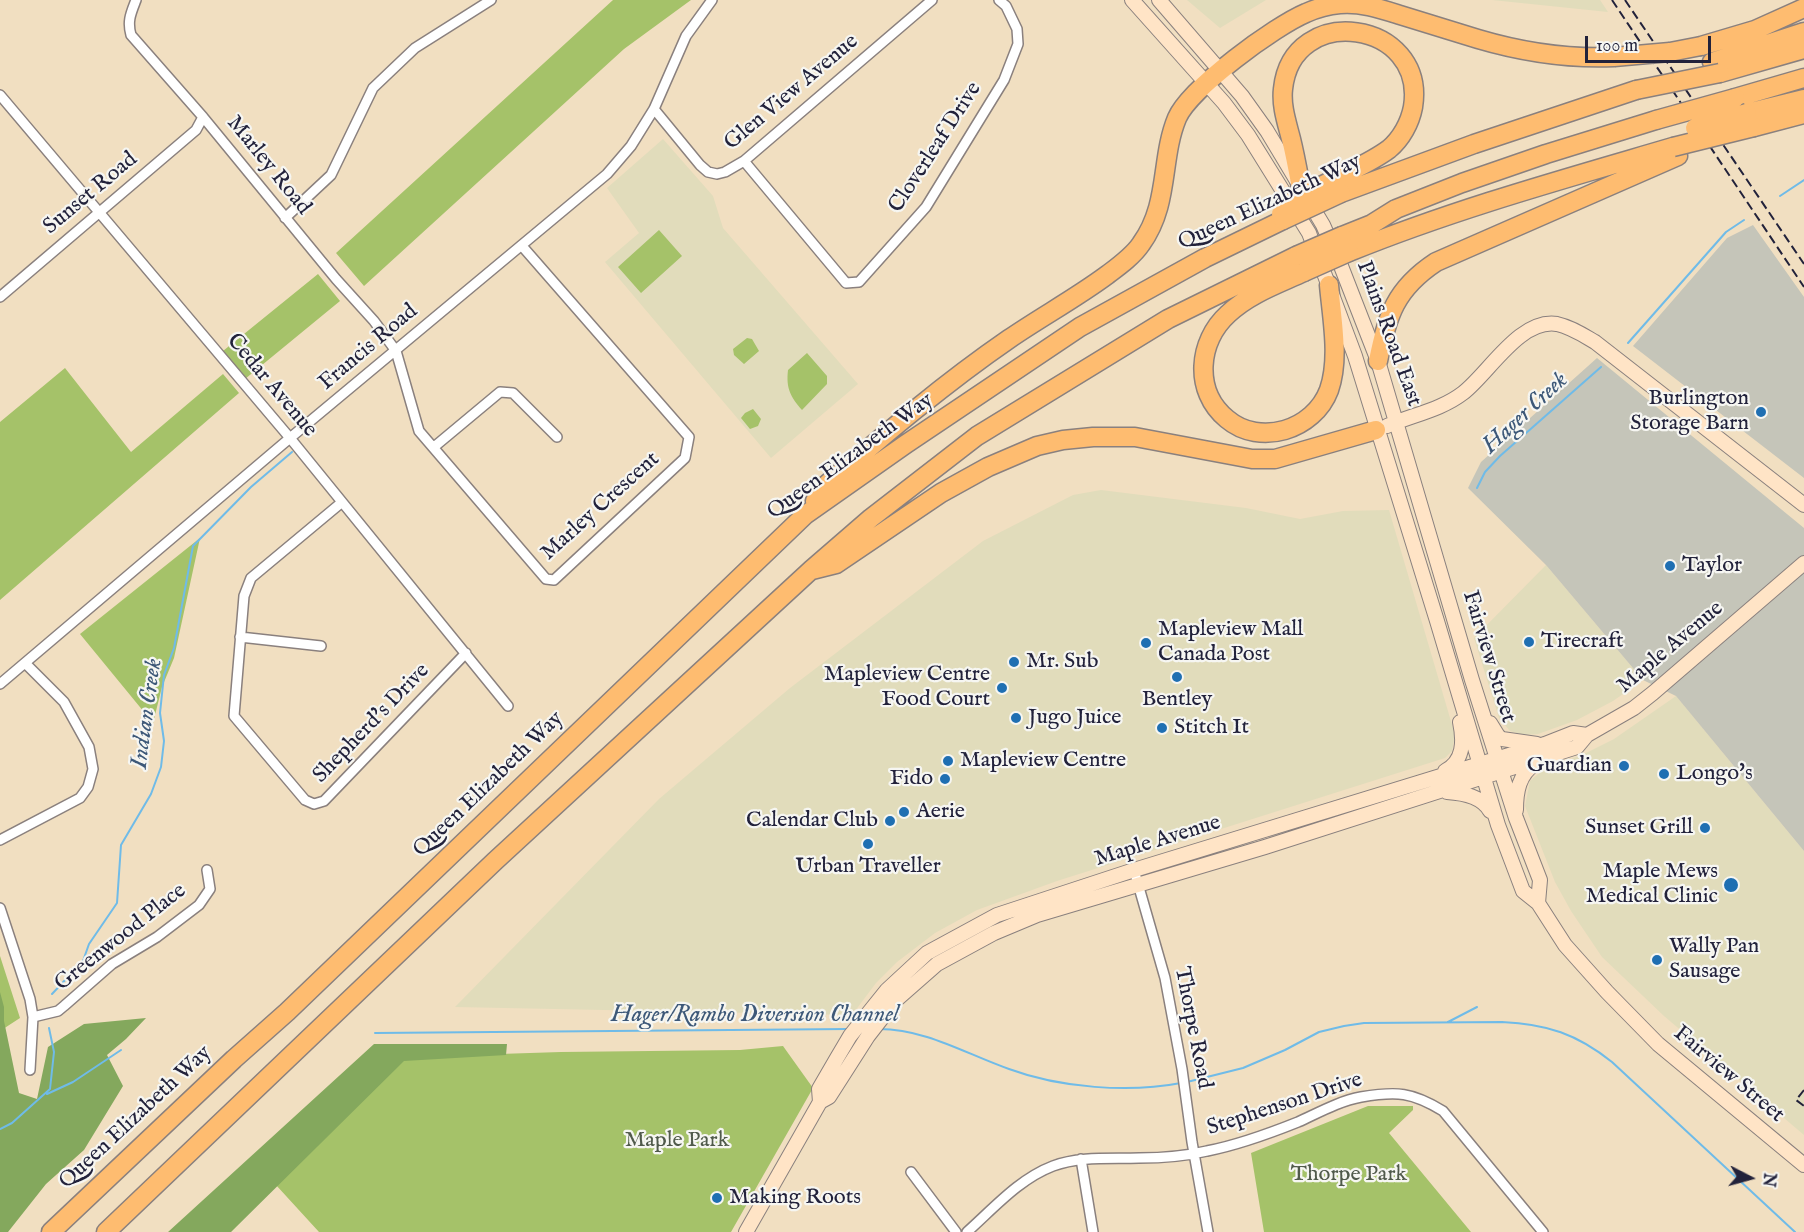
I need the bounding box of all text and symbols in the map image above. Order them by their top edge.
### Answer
scale bar [1588,24,1714,62]
street label: Glen View Avenue [720,29,864,157]
text: 100 m [1596,35,1638,58]
street label: Cloverleaf Drive [884,78,988,218]
street label: Marley Road [220,111,316,221]
street label: Sunset Road [39,147,143,241]
street label: Queen Elizabeth Way [1174,149,1366,257]
street label: Plains Road East [1349,258,1427,410]
street label: Francis Road [314,299,424,397]
street label: Cedar Avenue [220,329,322,443]
water label: Hager Creek [1477,367,1575,461]
place label: Burlington Storage Barn [1630,386,1749,438]
street label: Queen Elizabeth Way [763,388,939,526]
marker: Burlington Storage Barn [1754,405,1768,419]
street label: Marley Crescent [536,447,666,567]
place label: Taylor [1682,553,1742,579]
marker: Taylor [1663,559,1677,573]
street label: Fairview Street [1455,588,1521,726]
street label: Maple Avenue [1613,596,1729,700]
place label: Mapleview Mall Canada Post [1158,617,1303,668]
place label: Tirecraft [1541,629,1624,655]
marker: Tirecraft [1522,635,1536,649]
marker: Mapleview Mall Canada Post [1139,636,1153,650]
place label: Mr. Sub [1026,649,1098,675]
marker: Mr. Sub [1007,655,1021,669]
water label: Indian Creek [126,657,170,771]
street label: Shepherd's Drive [308,659,436,789]
place label: Mapleview Centre Food Court [824,662,990,714]
marker: Bentley [1170,670,1184,684]
marker: Mapleview Centre Food Court [995,681,1009,695]
place label: Bentley [1142,687,1212,713]
place label: Jugo Juice [1028,705,1121,731]
street label: Queen Elizabeth Way [408,707,570,863]
marker: Jugo Juice [1009,711,1023,725]
place label: Stitch It [1174,715,1249,741]
marker: Stitch It [1155,721,1169,735]
place label: Mapleview Centre [960,748,1126,774]
place label: Guardian [1527,753,1612,779]
marker: Mapleview Centre [941,754,955,768]
marker: Guardian [1617,759,1631,773]
place label: Longo's [1676,761,1753,787]
place label: Fido [890,766,933,792]
marker: Longo's [1657,767,1671,781]
marker: Fido [938,772,952,786]
place label: Aerie [916,799,965,825]
marker: Aerie [897,805,911,819]
place label: Calendar Club [746,808,878,834]
street label: Maple Avenue [1092,810,1224,874]
marker: Calendar Club [883,814,897,828]
place label: Sunset Grill [1585,815,1693,841]
marker: Sunset Grill [1698,821,1712,835]
marker: Urban Traveller [861,837,875,851]
place label: Urban Traveller [795,854,941,880]
place label: Maple Mews Medical Clinic [1585,859,1718,910]
marker: Maple Mews Medical Clinic [1722,876,1740,894]
street label: Greenwood Place [50,878,192,998]
place label: Wally Pan Sausage [1669,934,1759,986]
marker: Wally Pan Sausage [1650,953,1664,967]
street label: Thorpe Road [1167,965,1217,1091]
water label: Hager/Rambo Diversion Channel [611,1002,899,1030]
street label: Fairview Street [1667,1021,1789,1129]
street label: Queen Elizabeth Way [54,1041,218,1195]
street label: Stephenson Drive [1204,1067,1366,1143]
park label: Maple Park [625,1128,729,1154]
north arrow [1720,1148,1780,1208]
park label: Thorpe Park [1291,1162,1407,1188]
text: N [1757,1172,1779,1188]
place label: Making Roots [729,1185,861,1211]
marker: Making Roots [710,1191,724,1205]

